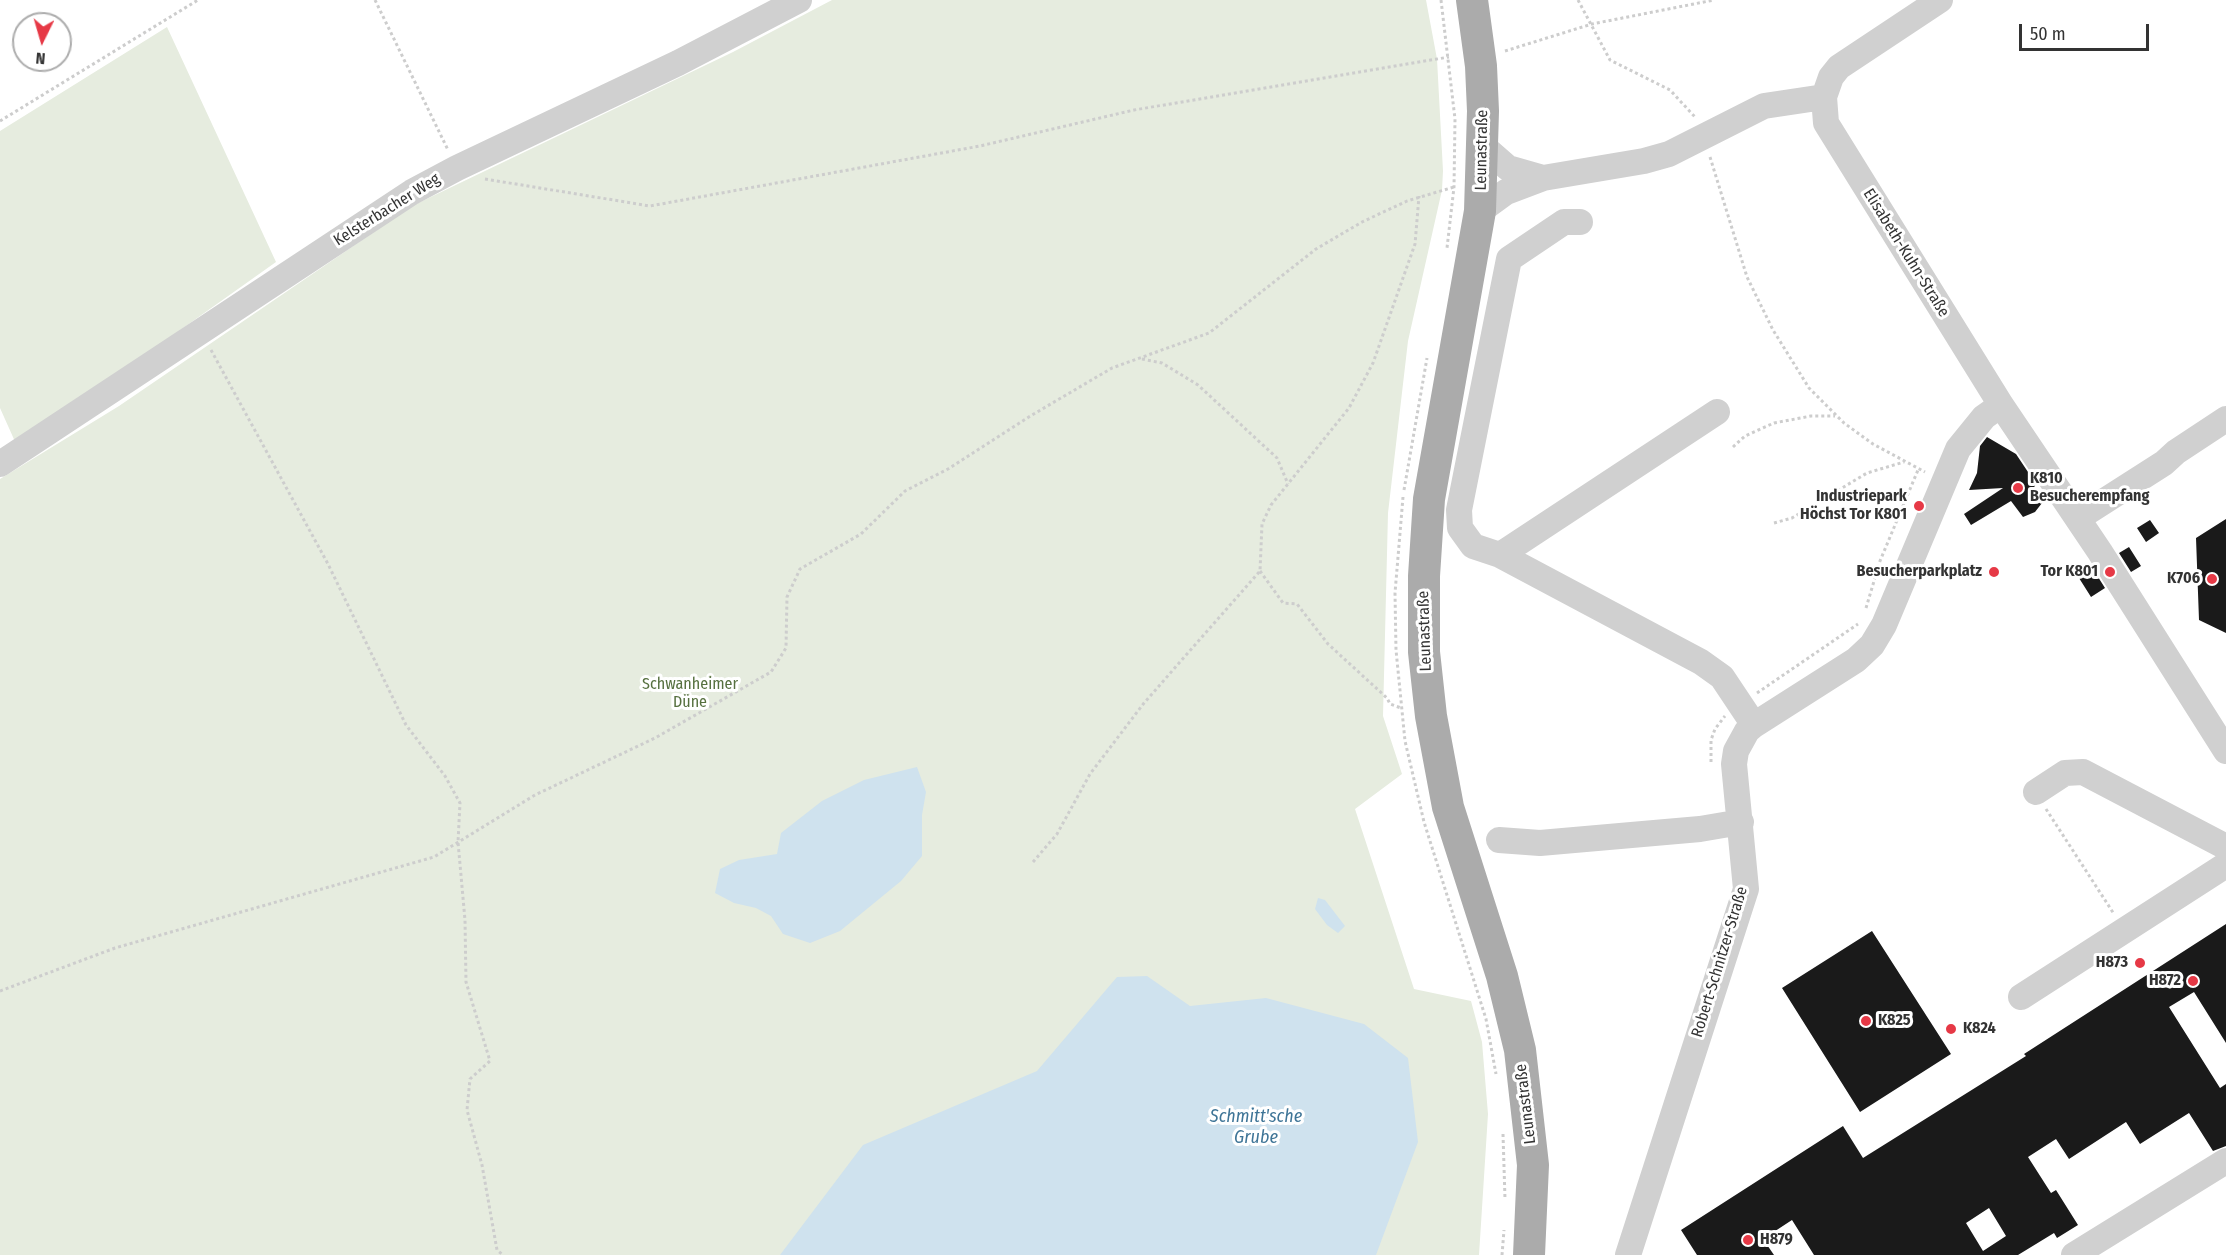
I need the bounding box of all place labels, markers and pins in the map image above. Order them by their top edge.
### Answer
place label: K810 Besucherempfang [2030,469,2149,507]
marker: K810 Besucherempfang [2011,481,2025,495]
place label: Industriepark Höchst Tor K801 [1800,487,1907,525]
marker: Industriepark Höchst Tor K801 [1912,499,1926,513]
place label: Besucherparkplatz [1857,562,1982,582]
place label: Tor K801 [2041,562,2098,582]
marker: Besucherparkplatz [1987,565,2001,579]
marker: Tor K801 [2103,565,2117,579]
place label: K706 [2167,569,2200,589]
marker: K706 [2205,572,2219,586]
place label: H873 [2096,953,2128,973]
marker: H873 [2133,956,2147,970]
place label: H872 [2149,971,2181,991]
marker: H872 [2186,974,2200,988]
place label: K825 [1878,1011,1911,1031]
marker: K825 [1859,1014,1873,1028]
place label: K824 [1963,1019,1996,1039]
marker: K824 [1944,1022,1958,1036]
place label: H879 [1760,1230,1793,1250]
marker: H879 [1741,1233,1755,1247]

